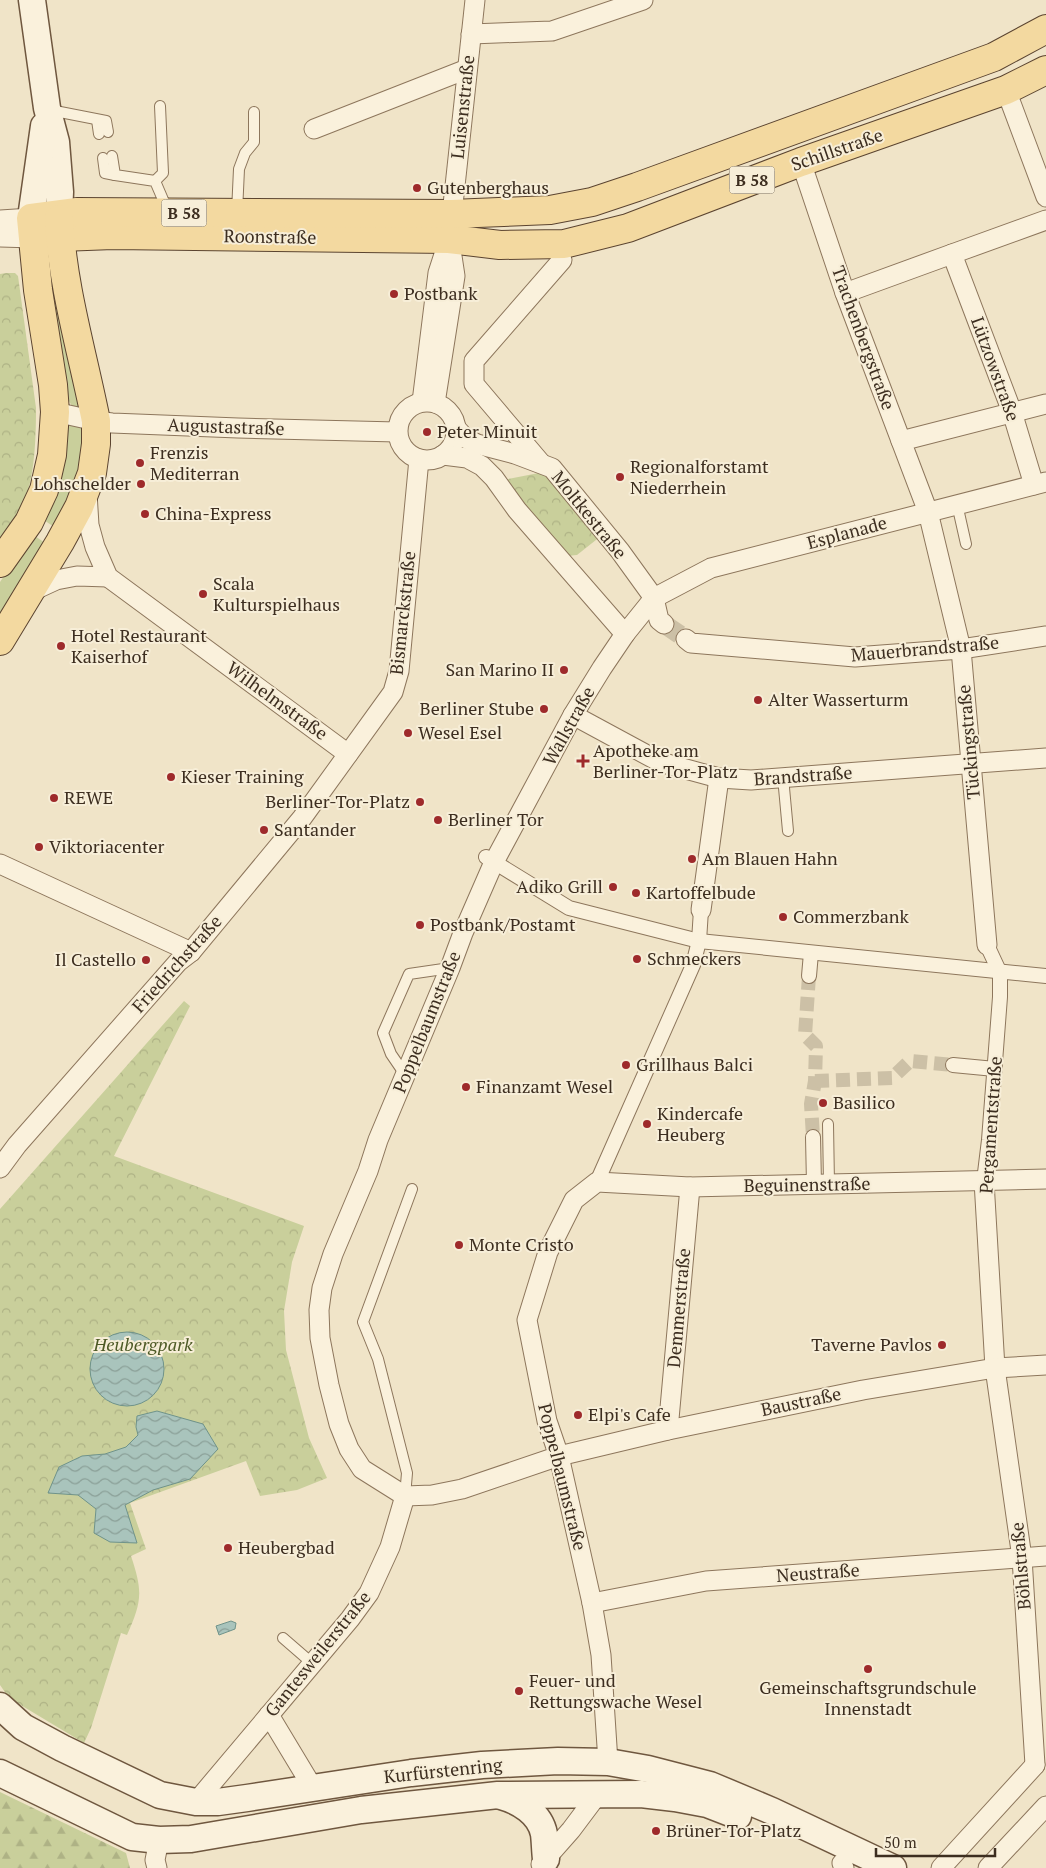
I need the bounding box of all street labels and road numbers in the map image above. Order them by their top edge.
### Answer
street label: Luisenstraße [445,54,479,160]
street label: Schillstraße [787,122,886,176]
road number: B 58 [730,166,774,194]
road number: B 58 [162,200,206,227]
street label: Roonstraße [223,223,317,249]
street label: Trachenbergstraße [827,262,901,413]
street label: Lützowstraße [966,313,1026,424]
street label: Augustastraße [167,412,285,440]
street label: Moltkestraße [547,465,633,563]
street label: Esplanade [804,510,889,554]
street label: Bismarckstraße [384,550,420,676]
street label: Mauerbrandstraße [850,630,1000,666]
street label: Wilhelmstraße [222,655,333,745]
street label: Wallstraße [537,682,600,769]
street label: Tückingstraße [951,684,985,800]
street label: Brandstraße [753,760,853,790]
street label: Friedrichstraße [126,909,226,1017]
street label: Poppelbaumstraße [387,947,465,1096]
street label: Pergamentstraße [973,1055,1007,1194]
street label: Beguinenstraße [743,1171,871,1197]
street label: Demmerstraße [661,1247,695,1369]
street label: Baustraße [758,1381,843,1421]
street label: Poppelbaumstraße [533,1401,593,1553]
street label: Böhlstraße [1004,1521,1036,1611]
street label: Neustraße [775,1557,860,1587]
street label: Gantesweilerstraße [259,1585,375,1721]
street label: Kurfürstenring [382,1752,504,1788]

